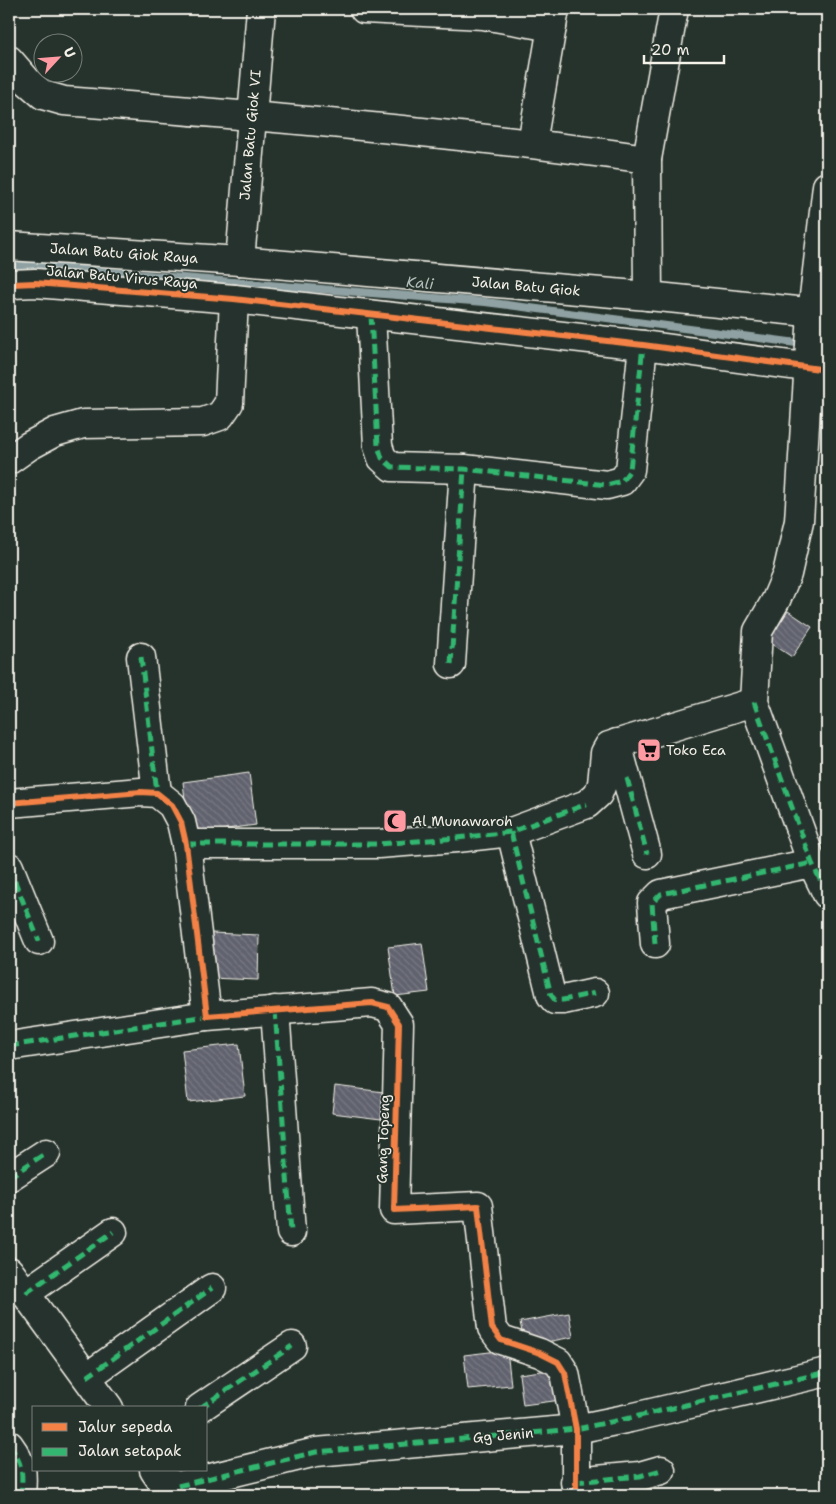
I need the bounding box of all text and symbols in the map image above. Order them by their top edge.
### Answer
north arrow [32,32,82,82]
scale bar [644,32,724,64]
text: 20 m [651,40,690,60]
text: U [59,44,80,61]
street label: Jalan Batu Giok VI [235,69,265,201]
street label: Jalan Batu Giok Raya [49,239,199,267]
street label: Jalan Batu Virus Raya [46,261,199,293]
water label: Kali [405,272,435,294]
street label: Jalan Batu Giok [471,272,581,300]
supermarket icon: Toko Eca [636,737,662,763]
place label: Toko Eca [666,741,726,759]
mosque icon: Al Munawaroh [382,808,408,834]
place label: Al Munawaroh [412,812,513,830]
street label: Gang Topeng [372,1094,394,1184]
legend [32,1406,208,1472]
text: Jalur sepeda [78,1417,173,1437]
street label: Gg Jenin [472,1423,534,1447]
text: Jalan setapak [78,1441,182,1461]

